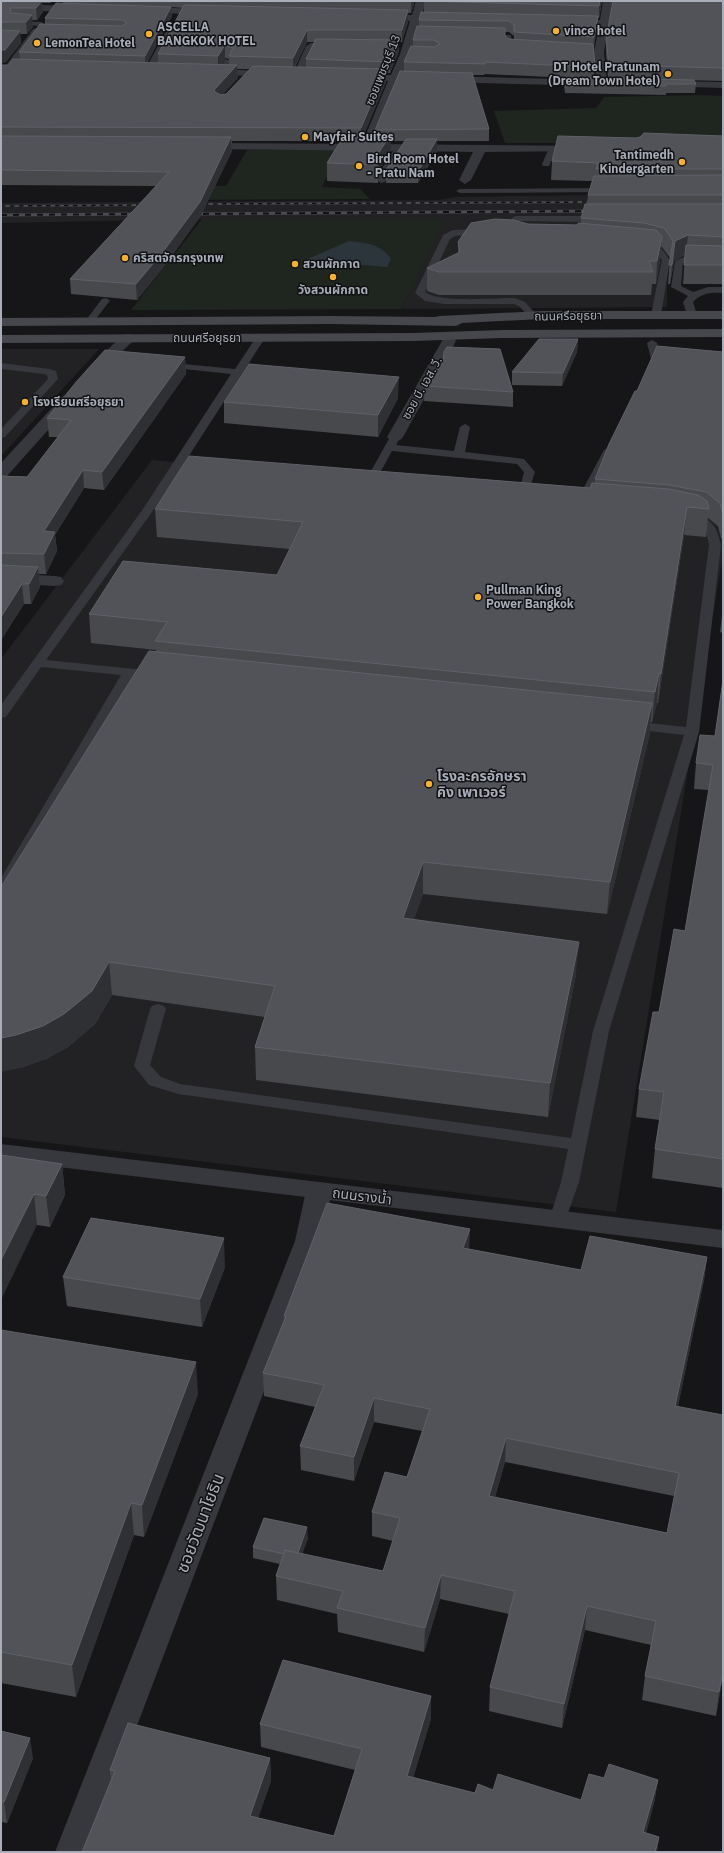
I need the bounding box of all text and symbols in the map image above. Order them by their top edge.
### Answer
place label: ASCELLA BANGKOK HOTEL [157,19,256,48]
place label: vince hotel [564,23,626,38]
marker: vince hotel [551,26,561,36]
marker: ASCELLA BANGKOK HOTEL [144,29,154,39]
street label: ซอยเพชรบุรี 13 [362,32,404,107]
place label: LemonTea Hotel [45,35,135,50]
marker: LemonTea Hotel [32,38,42,48]
place label: DT Hotel Pratunam (Dream Town Hotel) [548,59,660,88]
marker: DT Hotel Pratunam (Dream Town Hotel) [663,69,673,79]
place label: Mayfair Suites [313,129,394,144]
marker: Mayfair Suites [300,132,310,142]
place label: Tantimedh Kindergarten [600,147,674,176]
place label: Bird Room Hotel - Pratu Nam [367,151,459,180]
marker: Tantimedh Kindergarten [677,157,687,167]
marker: Bird Room Hotel - Pratu Nam [354,161,364,171]
place label: คริสตจักรกรุงเทพ [133,250,224,265]
marker: คริสตจักรกรุงเทพ [120,253,130,263]
place label: สวนผักกาด [303,256,360,271]
marker: สวนผักกาด [290,259,300,269]
marker: วังสวนผักกาด [328,272,338,282]
place label: วังสวนผักกาด [298,282,368,297]
street label: ถนนศรีอยุธยา [534,307,602,324]
street label: ถนนศรีอยุธยา [173,330,241,345]
street label: ซอย บี. เอส. วี. [398,354,445,422]
place label: โรงเรียนศรีอยุธยา [33,394,124,409]
marker: โรงเรียนศรีอยุธยา [20,397,30,407]
place label: Pullman King Power Bangkok [486,582,574,611]
marker: Pullman King Power Bangkok [473,592,483,602]
place label: โรงละครอักษรา คิง เพาเวอร์ [437,767,527,801]
marker: โรงละครอักษรา คิง เพาเวอร์ [424,779,434,789]
street label: ถนนรางน้ำ [331,1182,393,1209]
street label: ซอยวัฒนาโยธิน [171,1470,229,1576]

